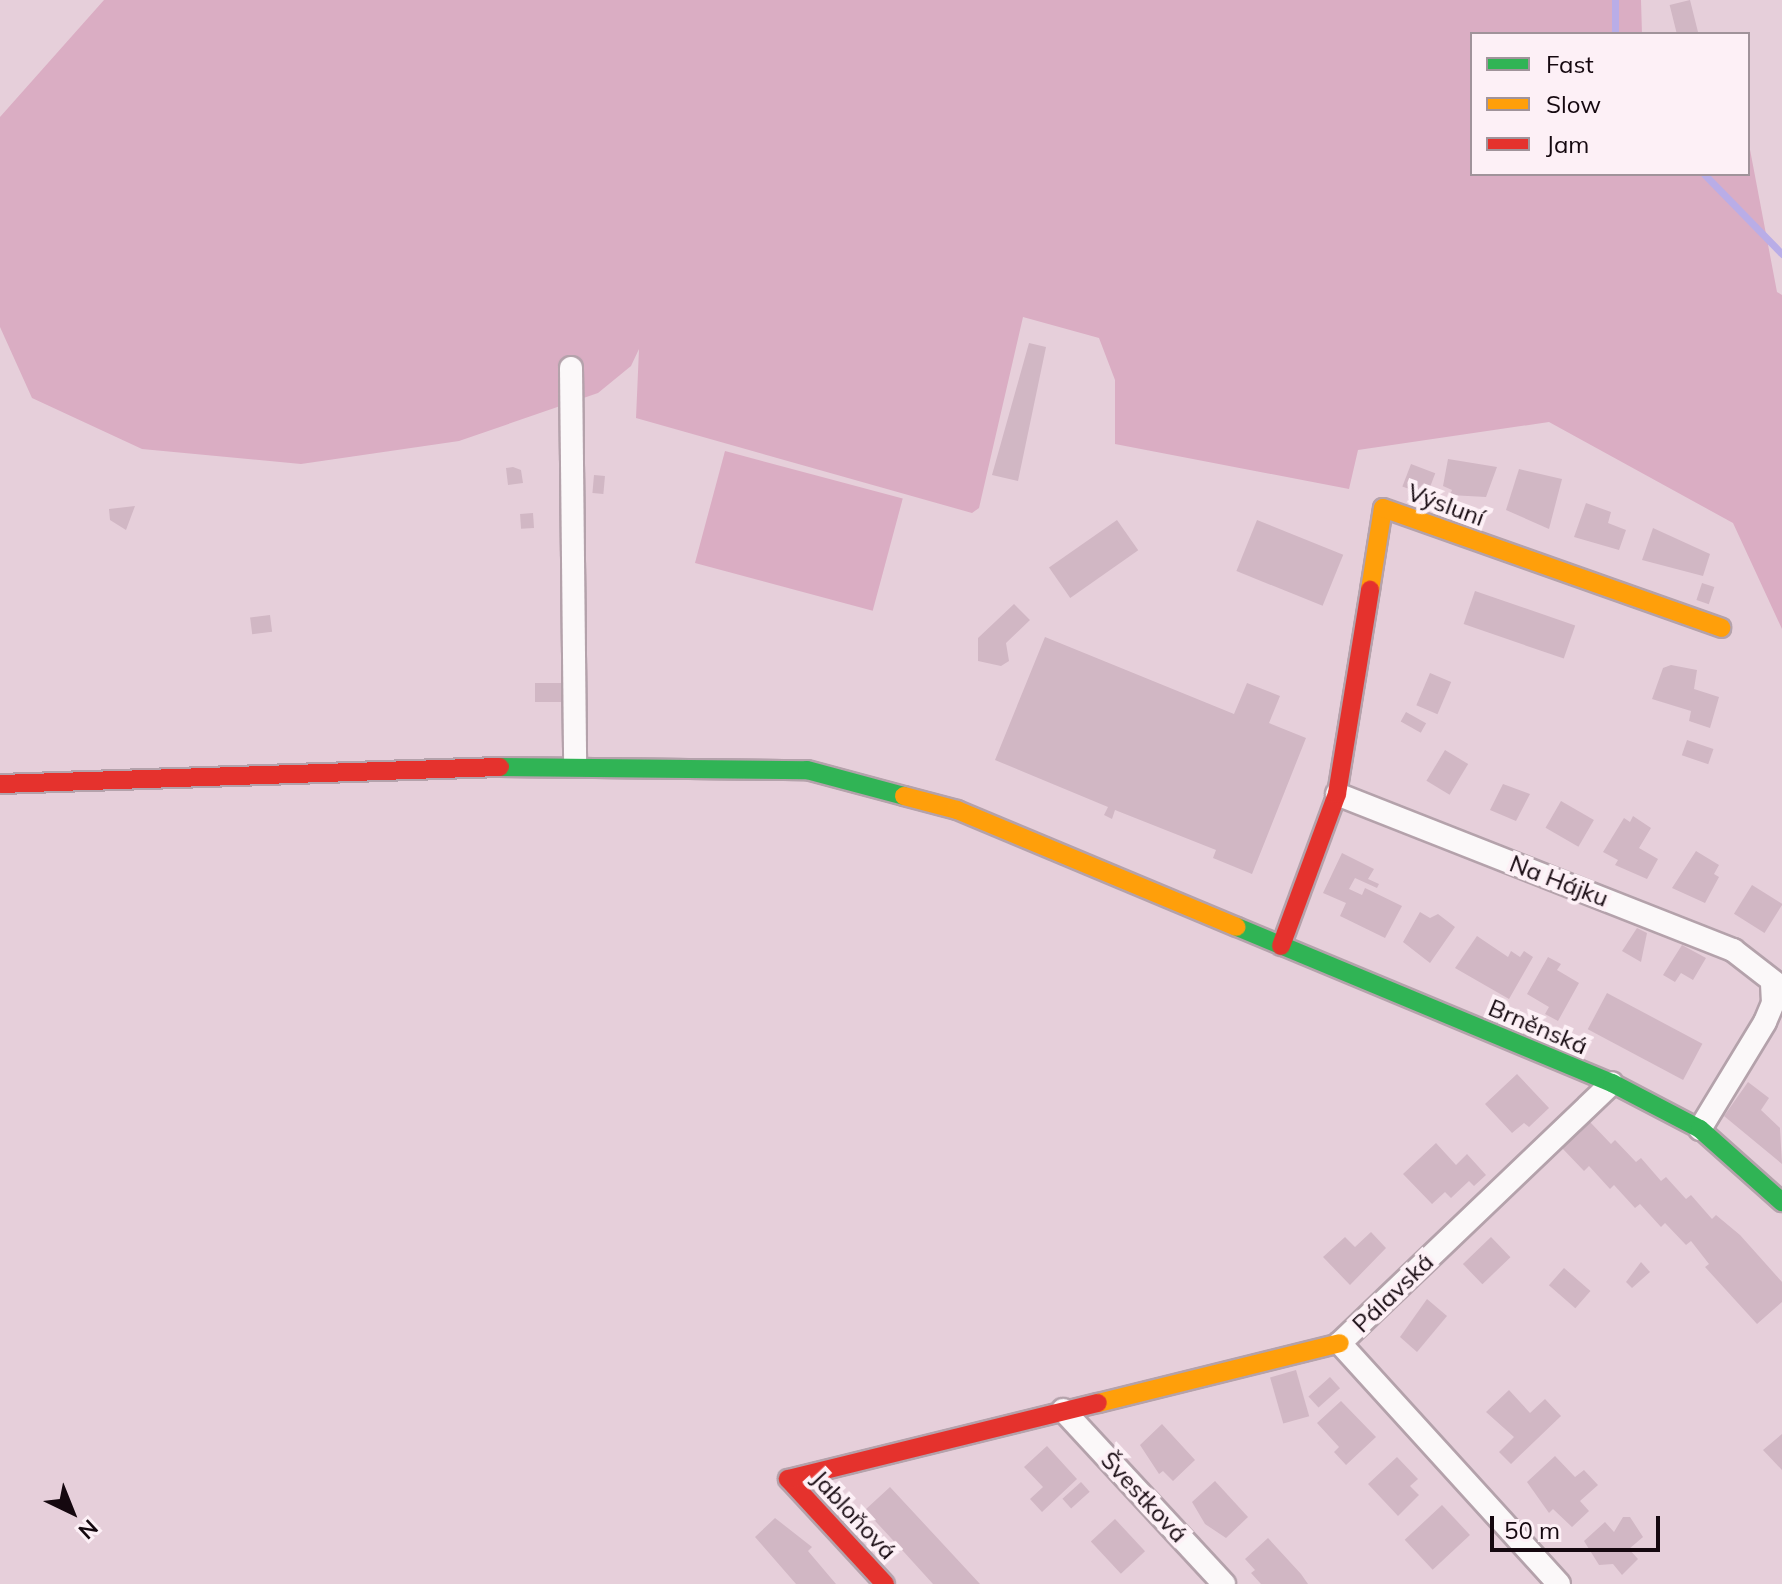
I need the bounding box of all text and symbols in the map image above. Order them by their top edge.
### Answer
legend [1470,32,1750,176]
text: Fast [1546,49,1594,79]
text: Slow [1546,89,1601,119]
text: Jam [1546,129,1589,159]
street label: Výsluní [1404,478,1488,532]
street label: Na Hájku [1506,849,1612,913]
street label: Brněnská [1484,993,1592,1061]
street label: Pálavská [1347,1247,1439,1339]
street label: Švestková [1095,1446,1193,1548]
street label: Jabloňová [806,1465,902,1565]
north arrow [32,1472,112,1552]
scale bar [1494,1500,1664,1550]
text: N [73,1514,104,1545]
text: 50 m [1504,1515,1560,1545]

